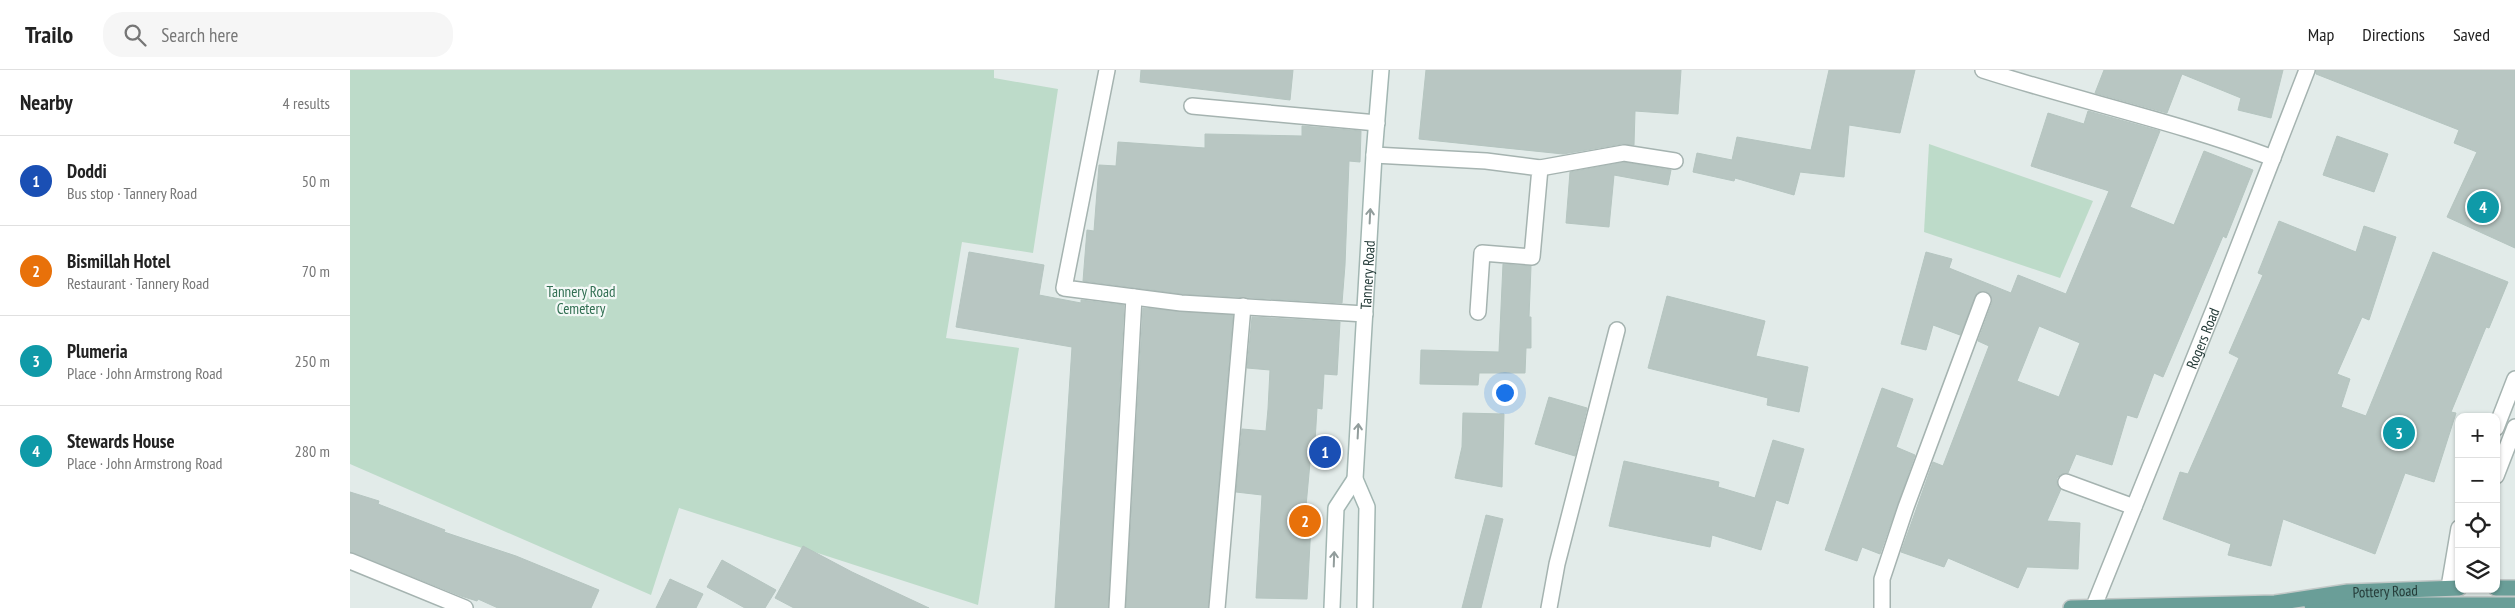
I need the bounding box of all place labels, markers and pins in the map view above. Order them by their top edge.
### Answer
pin: 4 [2467,188,2499,226]
pin: 3 [2383,414,2415,452]
pin: 1 [1309,433,1341,471]
pin: 2 [1289,502,1321,540]

